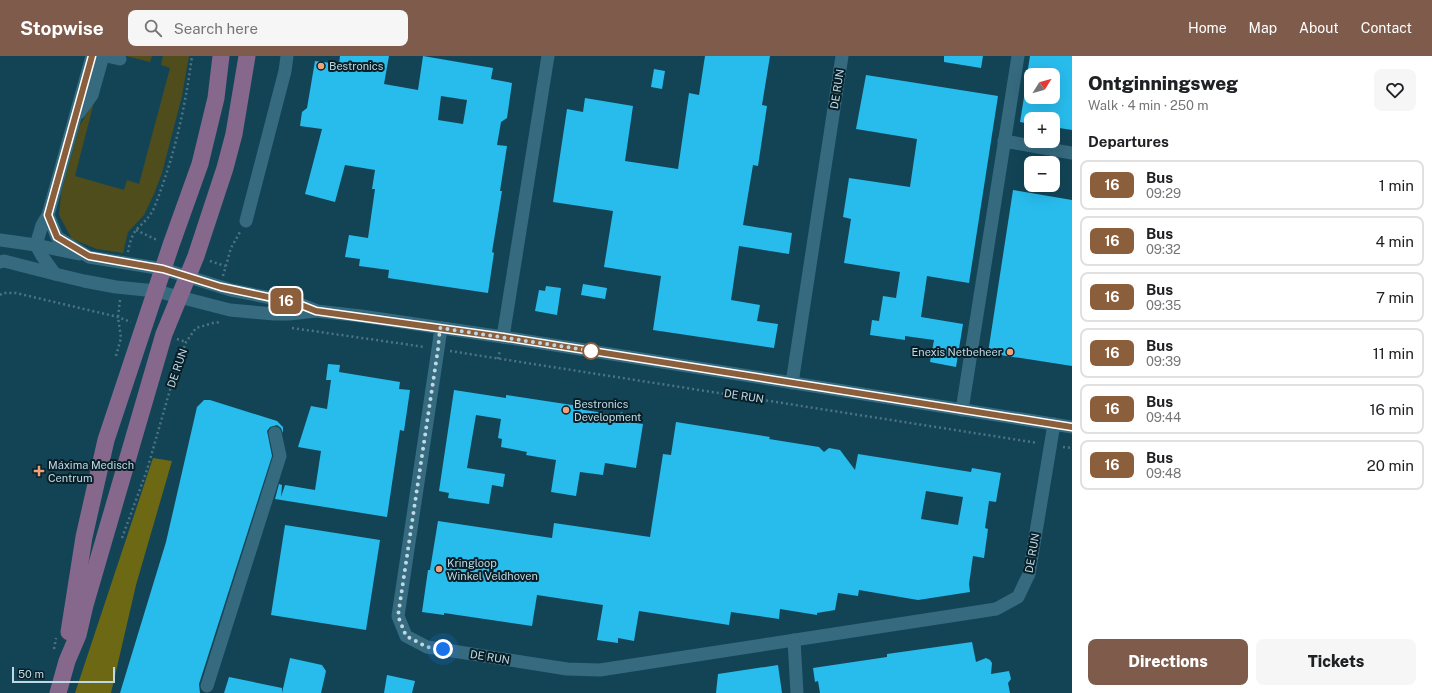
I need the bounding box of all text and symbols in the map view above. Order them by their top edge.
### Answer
search box [128,10,408,46]
text: Stopwise [20,17,104,39]
icon: search [142,17,164,39]
text: Search here [174,20,258,37]
text: Home [1188,20,1227,36]
text: Map [1249,20,1277,36]
text: About [1299,20,1339,36]
text: Contact [1361,20,1412,36]
place label: Bestronics [329,60,384,72]
marker: Bestronics [316,61,326,71]
street label: DE RUN [828,68,846,110]
north arrow [1024,68,1060,104]
map controls [1024,68,1060,192]
button: heart [1374,69,1416,111]
text: Ontginningsweg [1088,72,1238,94]
text: Walk · 4 min · 250 m [1088,98,1208,113]
button: + [1024,112,1060,148]
text: Departures [1088,133,1169,150]
button: − [1024,156,1060,192]
text: Bus [1146,169,1173,186]
text: 16 [1104,177,1120,193]
text: 1 min [1379,177,1414,194]
text: 09:29 [1146,186,1181,201]
text: Bus [1146,225,1173,242]
text: 16 [1104,233,1120,249]
text: 4 min [1375,233,1414,250]
text: 09:32 [1146,242,1181,257]
text: Bus [1146,281,1173,298]
line badge: 16 [268,288,304,314]
text: 16 [1104,289,1120,305]
text: 7 min [1376,289,1414,306]
text: 16 [278,293,294,309]
text: 09:35 [1146,298,1181,313]
text: Bus [1146,337,1173,354]
unlabelled marker [582,342,600,360]
text: 16 [1104,345,1120,361]
text: 11 min [1373,345,1414,362]
place label: Enexis Netbeheer [912,346,1002,358]
street label: DE RUN [165,347,189,389]
marker: Enexis Netbeheer [1005,347,1015,357]
text: 09:39 [1146,354,1181,369]
street label: DE RUN [723,387,765,405]
text: Bus [1146,393,1173,410]
place label: Bestronics Development [574,398,641,423]
text: 16 [1104,401,1120,417]
text: 16 min [1369,401,1414,418]
marker: Bestronics Development [561,405,571,415]
text: 09:44 [1146,410,1181,425]
text: Bus [1146,449,1173,466]
text: 16 [1104,457,1120,473]
text: 20 min [1367,457,1414,474]
place label: Máxima Medisch Centrum [48,459,134,484]
marker: Máxima Medisch Centrum [33,465,45,477]
text: 09:48 [1146,466,1181,481]
street label: DE RUN [1023,532,1041,574]
place label: Kringloop Winkel Veldhoven [447,557,538,582]
marker: Kringloop Winkel Veldhoven [434,564,444,574]
your location [433,639,453,659]
button: Directions [1088,639,1248,685]
button: Tickets [1256,639,1416,685]
street label: DE RUN [469,648,511,666]
scale bar [12,665,115,684]
text: 50 m [18,668,44,680]

